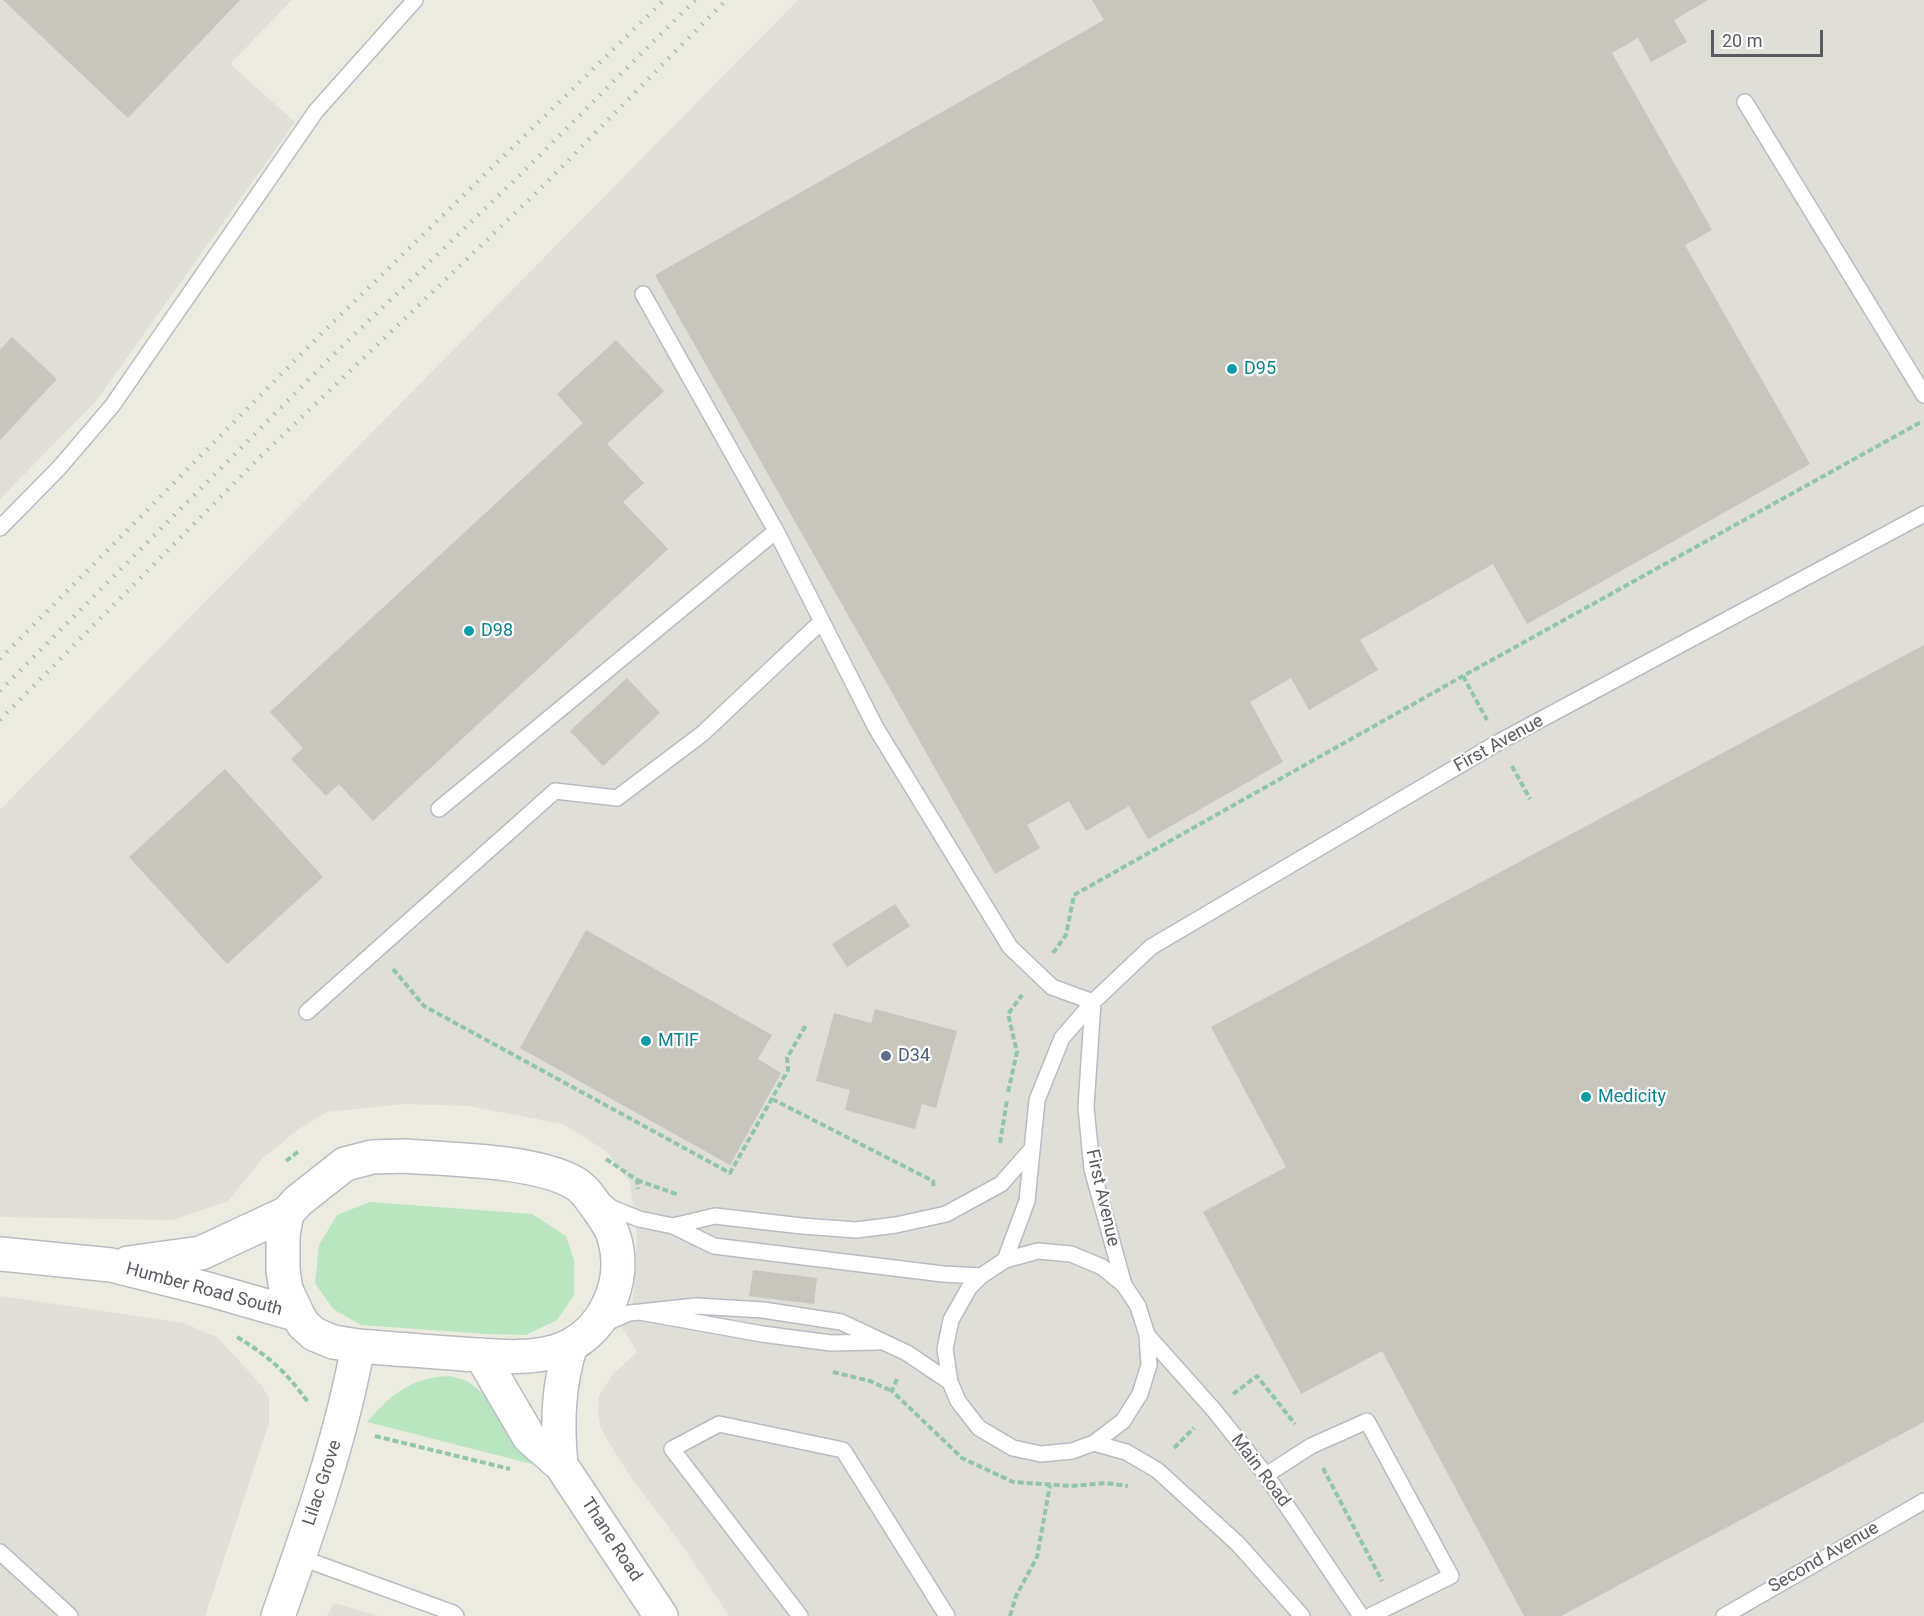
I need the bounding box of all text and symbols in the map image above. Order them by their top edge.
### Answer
scale bar [1714,18,1826,56]
text: 20 m [1722,30,1762,51]
place label: D95 [1244,358,1276,380]
marker: D95 [1225,362,1239,376]
place label: D98 [481,620,513,642]
marker: D98 [462,624,476,638]
street label: First Avenue [1451,711,1547,777]
place label: MTIF [658,1030,699,1052]
marker: MTIF [639,1034,653,1048]
place label: D34 [898,1045,930,1067]
marker: D34 [879,1049,893,1063]
place label: Medicity [1598,1086,1666,1108]
marker: Medicity [1579,1090,1593,1104]
street label: First Avenue [1080,1147,1124,1249]
street label: Humber Road South [123,1259,285,1321]
street label: Main Road [1226,1430,1294,1512]
street label: Lilac Grove [299,1438,347,1528]
street label: Thane Road [576,1494,646,1586]
street label: Second Avenue [1765,1518,1883,1598]

